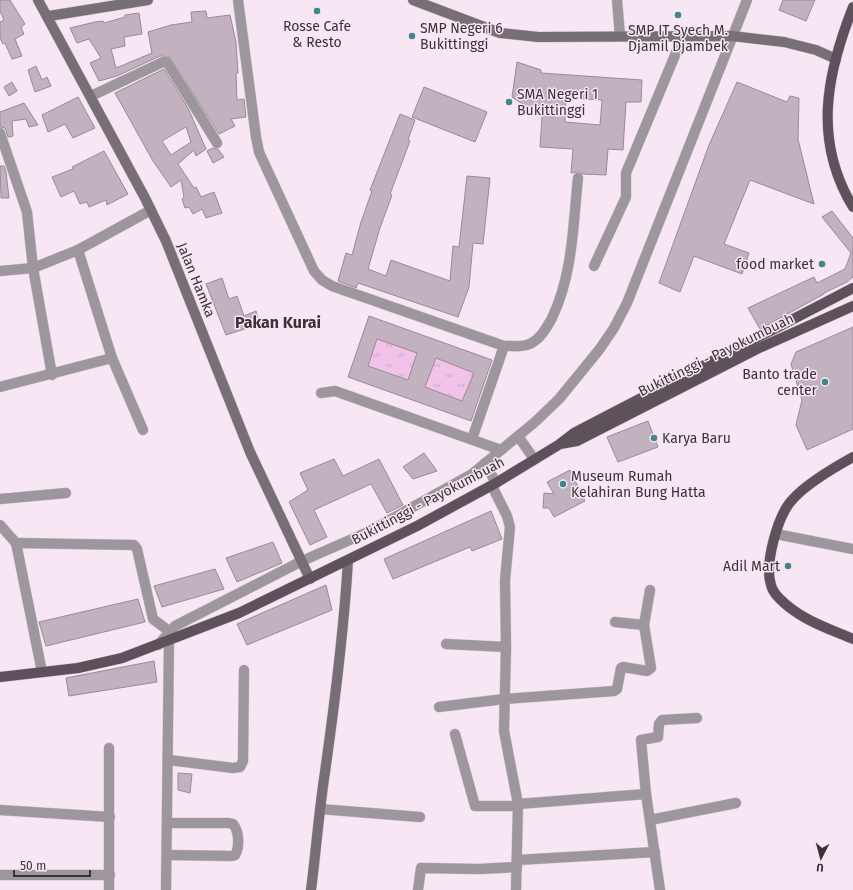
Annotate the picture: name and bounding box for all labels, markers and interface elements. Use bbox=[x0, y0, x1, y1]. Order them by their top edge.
marker: Rosse Cafe & Resto bbox=[312, 6, 322, 16]
marker: SMP IT Syech M. Djamil Djambek bbox=[673, 10, 683, 20]
place label: Rosse Cafe & Resto bbox=[283, 18, 351, 51]
place label: SMP Negeri 6 Bukittinggi bbox=[420, 20, 503, 53]
place label: SMP IT Syech M. Djamil Djambek bbox=[628, 22, 729, 55]
marker: SMP Negeri 6 Bukittinggi bbox=[407, 31, 417, 41]
place label: SMA Negeri 1 Bukittinggi bbox=[517, 86, 598, 119]
marker: SMA Negeri 1 Bukittinggi bbox=[504, 97, 514, 107]
street label: Jalan Hamka bbox=[173, 240, 219, 320]
place label: food market bbox=[736, 256, 815, 273]
marker: food market bbox=[817, 259, 827, 269]
street label: Bukittinggi - Payokumbuah bbox=[635, 310, 797, 400]
district label: Pakan Kurai bbox=[235, 313, 321, 332]
place label: Banto trade center bbox=[742, 366, 818, 399]
marker: Banto trade center bbox=[820, 377, 830, 387]
place label: Karya Baru bbox=[662, 430, 731, 447]
marker: Karya Baru bbox=[649, 433, 659, 443]
street label: Bukittinggi - Payokumbuah bbox=[349, 453, 507, 549]
place label: Museum Rumah Kelahiran Bung Hatta bbox=[571, 468, 706, 501]
marker: Museum Rumah Kelahiran Bung Hatta bbox=[558, 479, 568, 489]
place label: Adil Mart bbox=[723, 558, 781, 575]
marker: Adil Mart bbox=[783, 561, 793, 571]
north arrow bbox=[801, 838, 841, 878]
scale bar bbox=[14, 852, 90, 878]
text: 50 m bbox=[20, 859, 46, 873]
text: U bbox=[816, 861, 824, 874]

